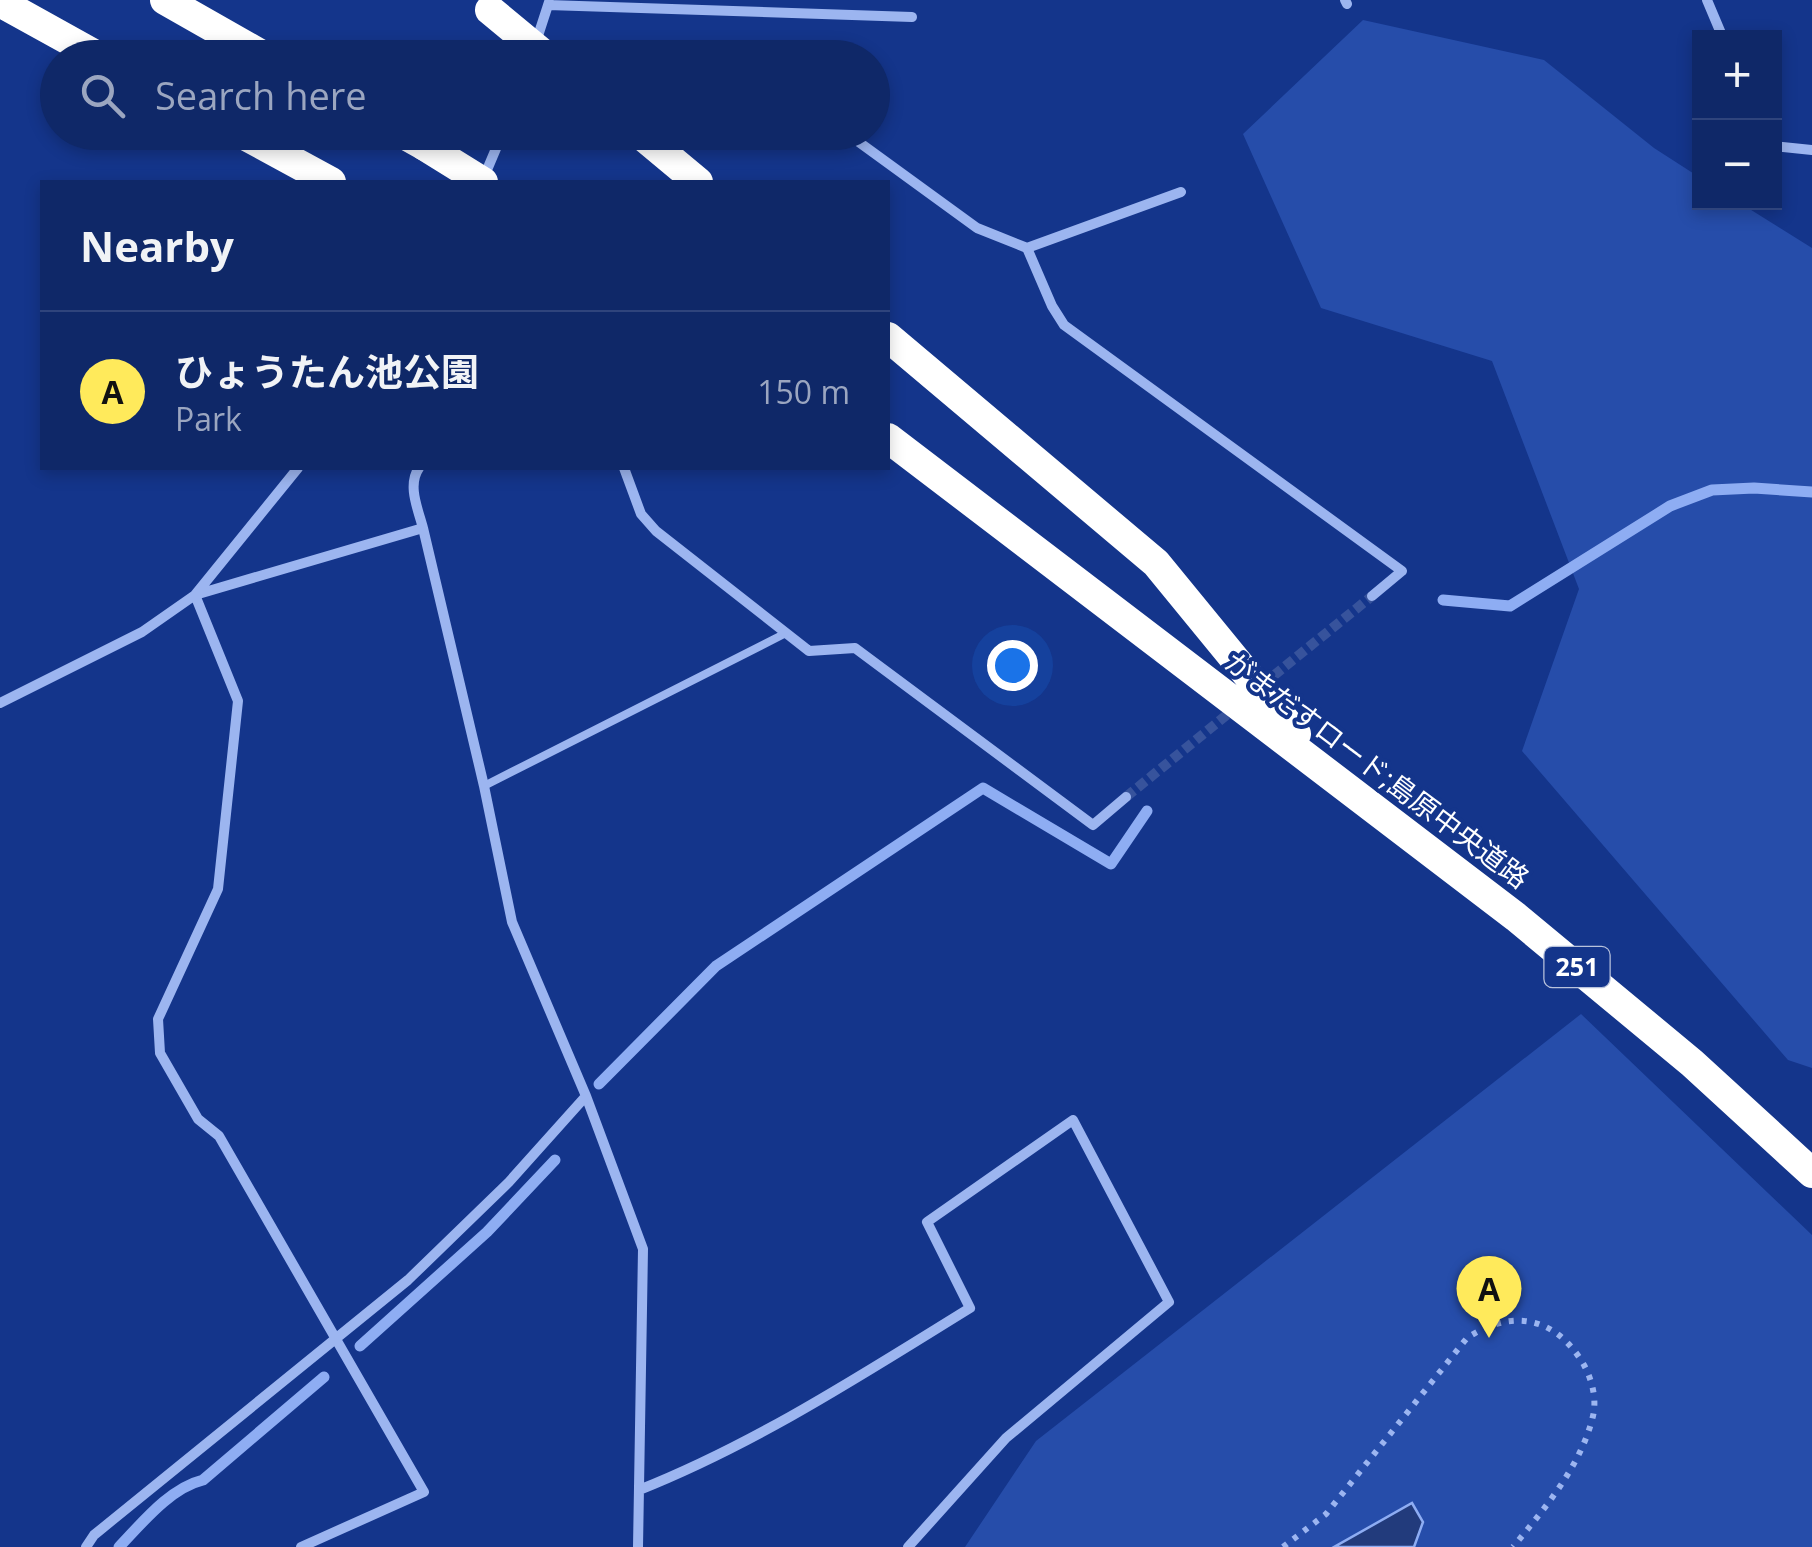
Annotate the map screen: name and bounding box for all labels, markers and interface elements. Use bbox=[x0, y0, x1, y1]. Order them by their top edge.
map controls bbox=[1692, 30, 1782, 210]
button: + bbox=[1692, 30, 1782, 120]
search box bbox=[40, 40, 890, 150]
icon: search bbox=[75, 68, 130, 123]
text: Search here bbox=[155, 69, 367, 121]
button: − bbox=[1692, 120, 1782, 210]
text: Nearby bbox=[80, 217, 234, 274]
text: ひょうたん池公園 bbox=[175, 345, 479, 397]
text: A bbox=[101, 370, 124, 413]
text: 150 m bbox=[757, 370, 850, 413]
text: Park bbox=[175, 397, 242, 440]
your location bbox=[987, 640, 1038, 691]
street label: がまだすロード;島原中央道路 bbox=[1218, 642, 1537, 896]
road number: 251 bbox=[1544, 947, 1610, 987]
pin: A bbox=[1456, 1256, 1522, 1338]

